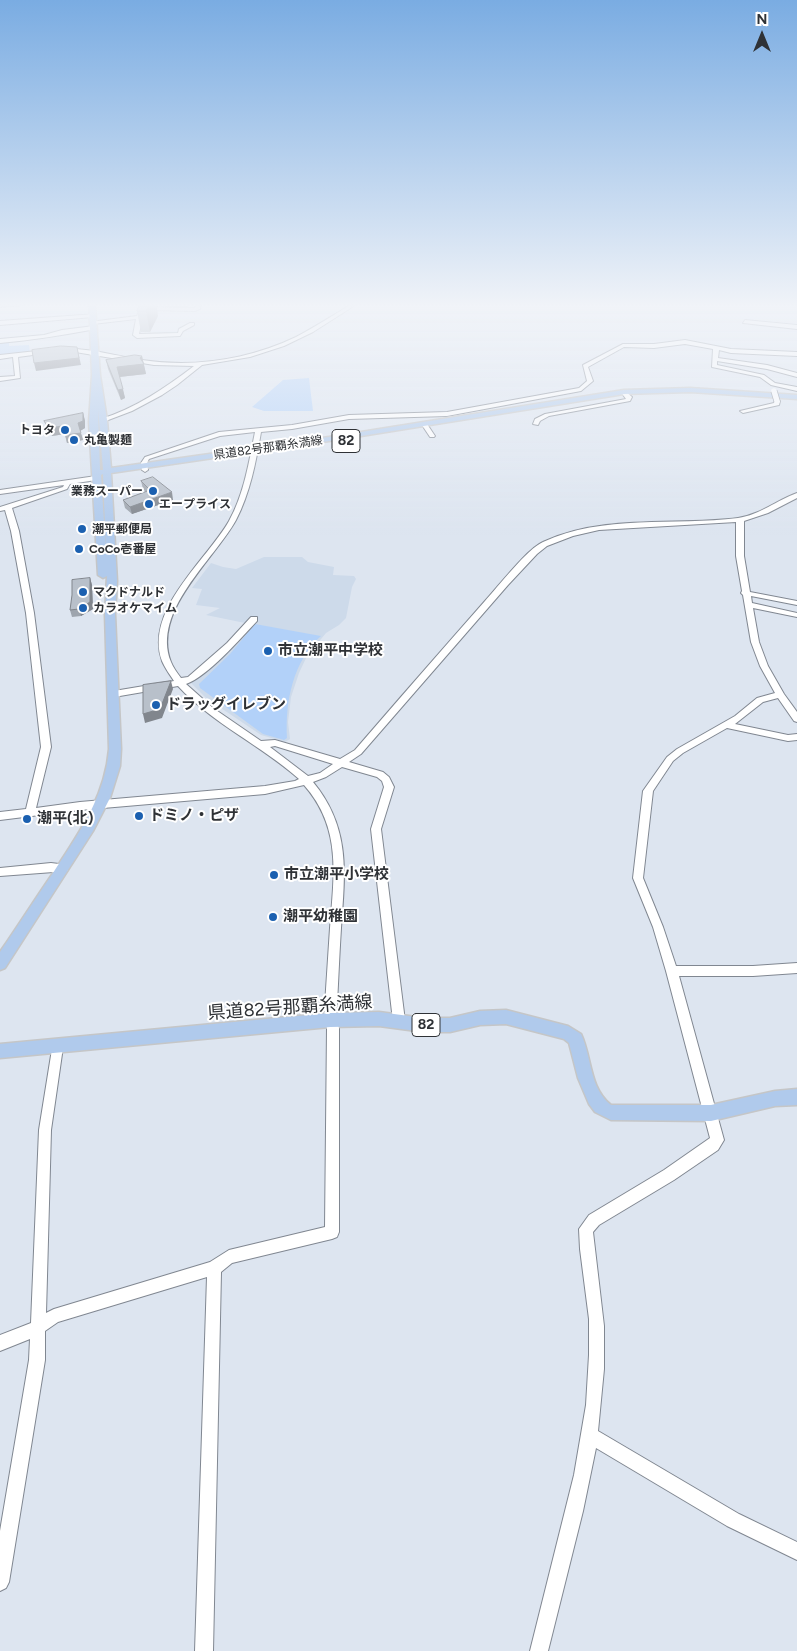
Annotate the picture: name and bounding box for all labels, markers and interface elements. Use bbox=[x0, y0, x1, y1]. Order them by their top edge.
north arrow bbox=[737, 10, 787, 60]
text: N bbox=[757, 11, 767, 28]
place label: トヨタ bbox=[19, 423, 55, 437]
marker: トヨタ bbox=[59, 424, 71, 436]
road number: 82 bbox=[332, 430, 360, 452]
place label: 丸亀製麺 bbox=[84, 433, 132, 447]
street label: 県道82号那覇糸満線 bbox=[212, 433, 324, 463]
marker: 丸亀製麺 bbox=[68, 434, 80, 446]
place label: 業務スーパー bbox=[71, 484, 143, 498]
marker: 業務スーパー bbox=[147, 485, 159, 497]
place label: エープライス bbox=[159, 497, 231, 511]
marker: エープライス bbox=[143, 498, 155, 510]
place label: 潮平郵便局 bbox=[92, 522, 152, 536]
marker: 潮平郵便局 bbox=[76, 523, 88, 535]
place label: CoCo壱番屋 bbox=[89, 542, 156, 556]
marker: CoCo壱番屋 bbox=[73, 543, 85, 555]
place label: マクドナルド bbox=[93, 585, 165, 599]
marker: マクドナルド bbox=[77, 586, 89, 598]
place label: カラオケマイム bbox=[93, 601, 177, 615]
marker: カラオケマイム bbox=[77, 602, 89, 614]
place label: 市立潮平中学校 bbox=[278, 642, 383, 660]
marker: 市立潮平中学校 bbox=[262, 645, 274, 657]
place label: ドラッグイレブン bbox=[166, 696, 286, 714]
marker: ドラッグイレブン bbox=[150, 699, 162, 711]
place label: ドミノ・ピザ bbox=[149, 807, 239, 825]
place label: 潮平(北) bbox=[37, 810, 93, 828]
marker: ドミノ・ピザ bbox=[133, 810, 145, 822]
marker: 潮平(北) bbox=[21, 813, 33, 825]
place label: 市立潮平小学校 bbox=[284, 866, 389, 884]
marker: 市立潮平小学校 bbox=[268, 869, 280, 881]
place label: 潮平幼稚園 bbox=[283, 908, 358, 926]
marker: 潮平幼稚園 bbox=[267, 911, 279, 923]
street label: 県道82号那覇糸満線 bbox=[207, 991, 373, 1025]
road number: 82 bbox=[412, 1014, 440, 1036]

